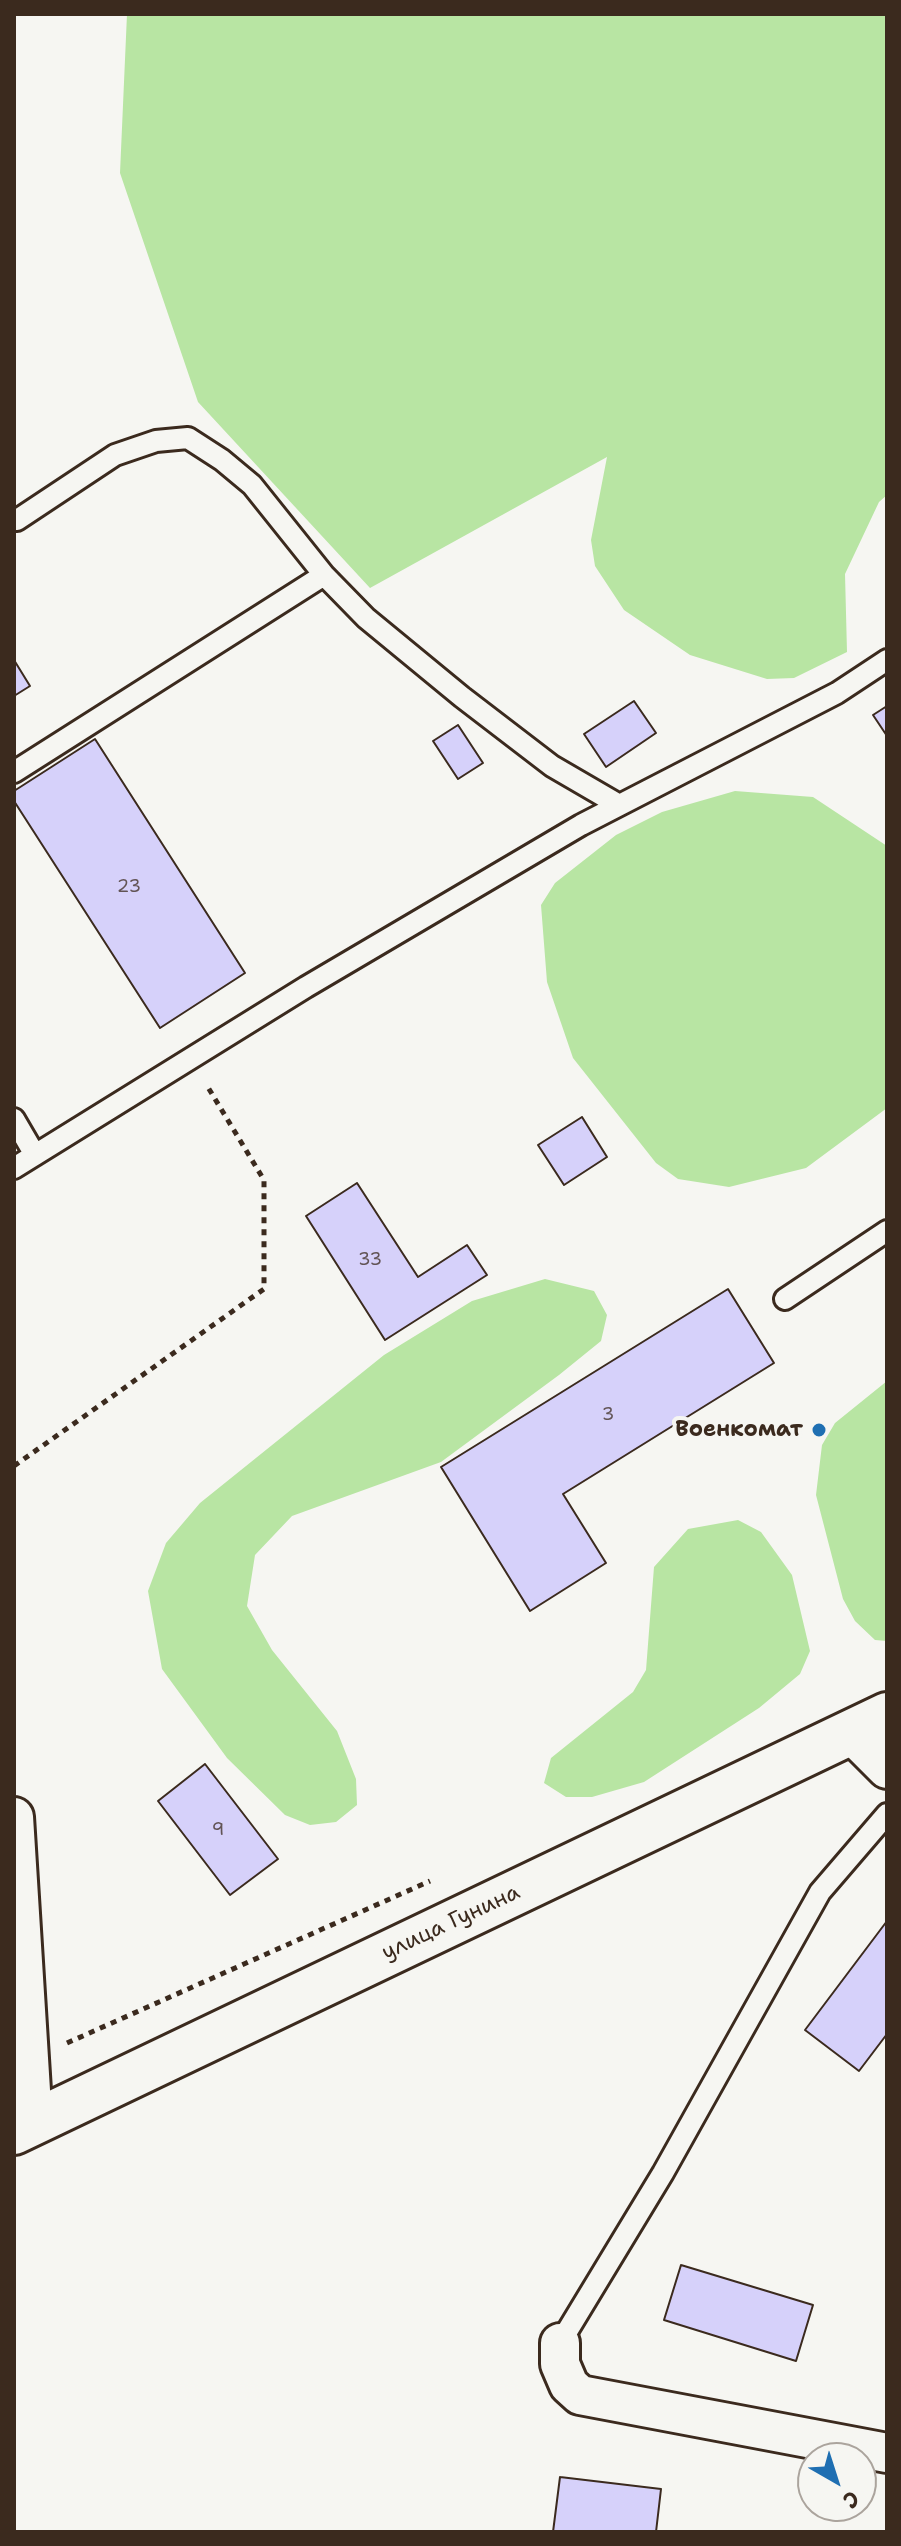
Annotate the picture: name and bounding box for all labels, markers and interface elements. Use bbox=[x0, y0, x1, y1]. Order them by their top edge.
house number: 23 bbox=[117, 876, 141, 898]
house number: 33 bbox=[358, 1249, 382, 1271]
house number: 3 bbox=[602, 1404, 614, 1426]
place label: Военкомат bbox=[675, 1417, 803, 1443]
marker: Военкомат bbox=[810, 1421, 828, 1439]
house number: 9 bbox=[212, 1819, 224, 1841]
street label: улица Гунина bbox=[378, 1879, 524, 1967]
north arrow bbox=[797, 2442, 877, 2522]
text: С bbox=[837, 2484, 866, 2515]

